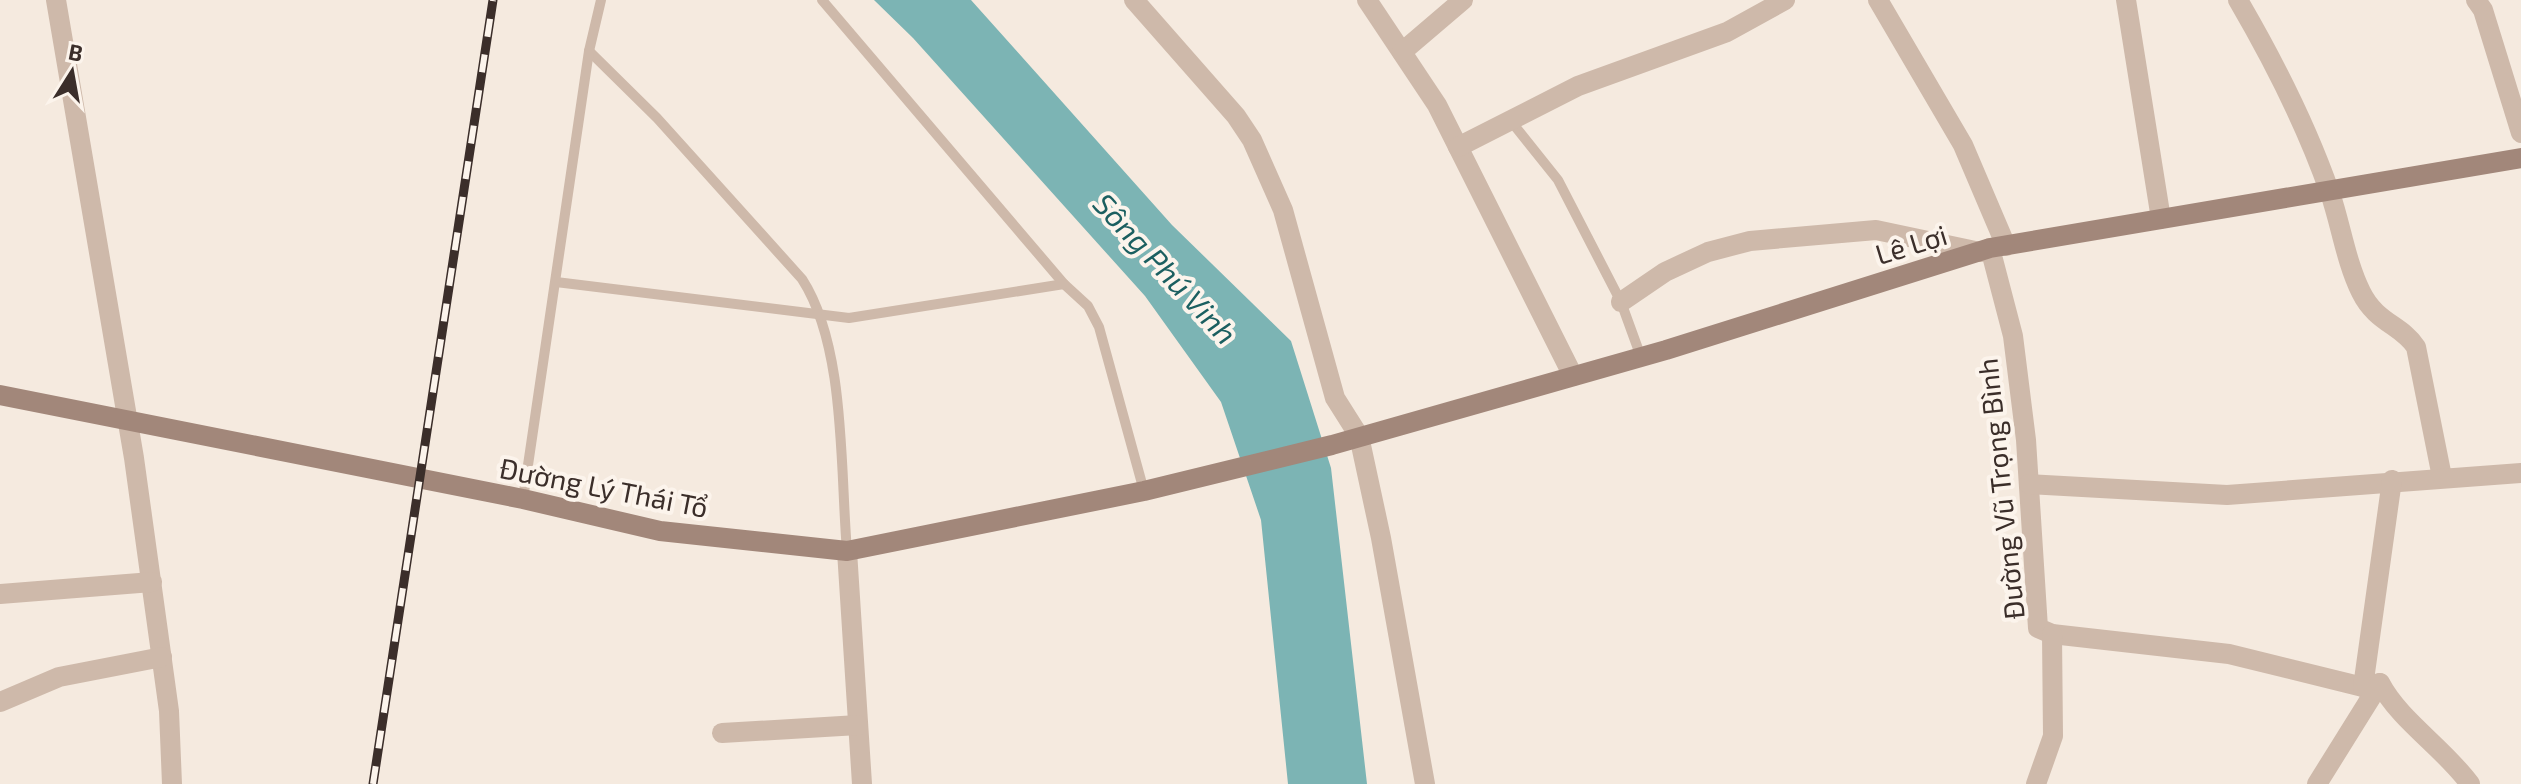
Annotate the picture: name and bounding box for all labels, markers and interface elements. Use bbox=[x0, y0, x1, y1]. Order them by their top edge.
north arrow bbox=[32, 32, 112, 112]
text: B bbox=[67, 37, 85, 65]
water label: Sông Phú Vinh bbox=[1087, 185, 1245, 351]
street label: Lê Lợi bbox=[1871, 217, 1951, 271]
street label: Đường Vũ Trọng Bình bbox=[1969, 357, 2031, 621]
street label: Đường Lý Thái Tổ bbox=[497, 450, 711, 524]

